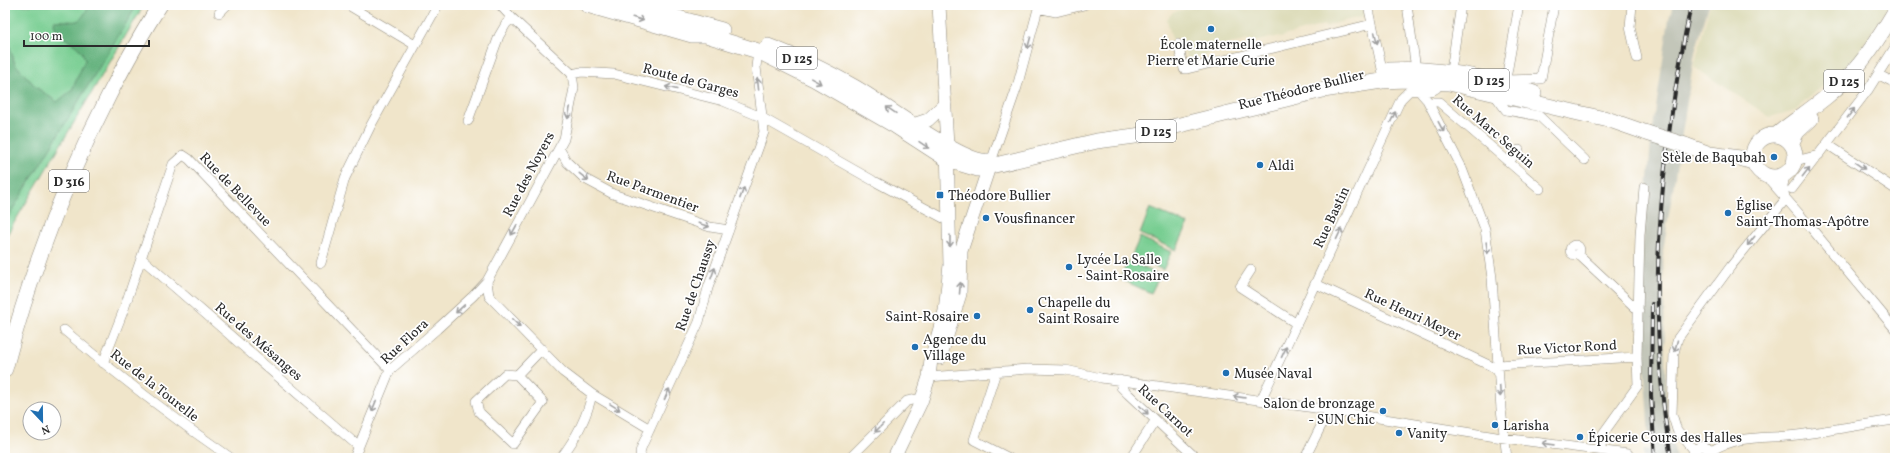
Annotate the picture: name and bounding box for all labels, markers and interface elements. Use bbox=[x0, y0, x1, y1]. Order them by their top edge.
one-way arrow bbox=[631, 16, 644, 23]
scale bar bbox=[24, 22, 149, 48]
marker: École maternelle Pierre et Marie Curie bbox=[1206, 24, 1216, 34]
text: 100 m bbox=[30, 29, 63, 45]
one-way arrow bbox=[1372, 31, 1380, 44]
one-way arrow bbox=[1025, 36, 1032, 49]
place label: École maternelle Pierre et Marie Curie bbox=[1147, 36, 1275, 71]
road number: D 125 bbox=[777, 47, 817, 69]
street label: Route de Garges bbox=[640, 59, 741, 103]
street label: Rue Théodore Bullier bbox=[1236, 66, 1366, 115]
road number: D 125 bbox=[1469, 69, 1509, 91]
road number: D 125 bbox=[1824, 70, 1864, 92]
one-way arrow bbox=[810, 77, 822, 85]
one-way arrow bbox=[754, 78, 762, 91]
one-way arrow bbox=[665, 84, 678, 92]
street label: Rue Marc Seguin bbox=[1448, 91, 1538, 173]
one-way arrow bbox=[885, 105, 896, 114]
one-way arrow bbox=[565, 106, 573, 119]
one-way arrow bbox=[1847, 107, 1855, 118]
one-way arrow bbox=[1390, 111, 1397, 123]
road number: D 125 bbox=[1136, 120, 1176, 142]
one-way arrow bbox=[1437, 121, 1445, 133]
street label: Rue des Noyers bbox=[499, 129, 560, 221]
one-way arrow bbox=[918, 141, 929, 149]
street label: Rue de Bellevue bbox=[195, 149, 275, 232]
place label: Stèle de Baqubah bbox=[1662, 149, 1766, 168]
marker: Stèle de Baqubah bbox=[1769, 152, 1779, 162]
place label: Aldi bbox=[1268, 157, 1294, 176]
marker: Aldi bbox=[1255, 160, 1265, 170]
one-way arrow bbox=[1854, 162, 1866, 170]
street label: Rue Parmentier bbox=[604, 167, 701, 218]
one-way arrow bbox=[1801, 167, 1810, 178]
road number: D 316 bbox=[49, 170, 89, 192]
one-way arrow bbox=[578, 173, 589, 181]
street label: Rue Bastin bbox=[1310, 184, 1355, 252]
place label: Théodore Bullier bbox=[948, 187, 1051, 206]
one-way arrow bbox=[739, 188, 747, 200]
marker: Théodore Bullier bbox=[935, 190, 945, 200]
place label: Église Saint-Thomas-Apôtre bbox=[1736, 197, 1869, 232]
marker: Église Saint-Thomas-Apôtre bbox=[1723, 208, 1733, 218]
place label: Vousfinancer bbox=[994, 210, 1075, 229]
marker: Vousfinancer bbox=[981, 213, 991, 223]
one-way arrow bbox=[697, 222, 710, 229]
one-way arrow bbox=[510, 224, 518, 236]
one-way arrow bbox=[1336, 229, 1343, 241]
one-way arrow bbox=[946, 234, 954, 247]
one-way arrow bbox=[1747, 235, 1756, 246]
street label: Rue de Chaussy bbox=[672, 237, 721, 334]
one-way arrow bbox=[1483, 241, 1491, 254]
place label: Lycée La Salle - Saint-Rosaire bbox=[1077, 251, 1170, 286]
marker: Lycée La Salle - Saint-Rosaire bbox=[1064, 262, 1074, 272]
one-way arrow bbox=[710, 267, 718, 279]
one-way arrow bbox=[957, 282, 964, 295]
street label: Rue Henri Meyer bbox=[1361, 285, 1464, 346]
place label: Chapelle du Saint Rosaire bbox=[1038, 294, 1120, 329]
street label: Rue des Mésanges bbox=[210, 299, 306, 386]
one-way arrow bbox=[454, 304, 465, 313]
marker: Chapelle du Saint Rosaire bbox=[1025, 305, 1035, 315]
place label: Saint-Rosaire bbox=[885, 308, 969, 327]
marker: Saint-Rosaire bbox=[972, 311, 982, 321]
street label: Rue Flora bbox=[377, 315, 433, 369]
one-way arrow bbox=[511, 318, 521, 328]
place label: Agence du Village bbox=[923, 331, 987, 366]
street label: Rue Victor Rond bbox=[1517, 336, 1617, 361]
one-way arrow bbox=[1672, 339, 1679, 352]
marker: Agence du Village bbox=[910, 342, 920, 352]
street label: Rue de la Tourelle bbox=[106, 345, 203, 427]
one-way arrow bbox=[1281, 347, 1288, 359]
place label: Musée Naval bbox=[1234, 365, 1312, 384]
marker: Musée Naval bbox=[1221, 368, 1231, 378]
street label: Rue Carnot bbox=[1133, 380, 1197, 442]
one-way arrow bbox=[1496, 384, 1503, 397]
one-way arrow bbox=[664, 388, 671, 400]
one-way arrow bbox=[1233, 393, 1246, 401]
place label: Salon de bronzage - SUN Chic bbox=[1263, 395, 1375, 430]
one-way arrow bbox=[370, 399, 378, 411]
north arrow bbox=[22, 401, 62, 441]
one-way arrow bbox=[609, 403, 620, 412]
one-way arrow bbox=[1139, 405, 1149, 415]
marker: Salon de bronzage - SUN Chic bbox=[1378, 406, 1388, 416]
place label: Larisha bbox=[1503, 417, 1549, 436]
text: N bbox=[39, 420, 52, 437]
marker: Larisha bbox=[1490, 420, 1500, 430]
one-way arrow bbox=[874, 423, 884, 433]
place label: Vanity bbox=[1407, 425, 1448, 444]
marker: Vanity bbox=[1394, 428, 1404, 438]
place label: Épicerie Cours des Halles bbox=[1588, 429, 1742, 448]
marker: Épicerie Cours des Halles bbox=[1575, 432, 1585, 442]
one-way arrow bbox=[1542, 440, 1555, 448]

